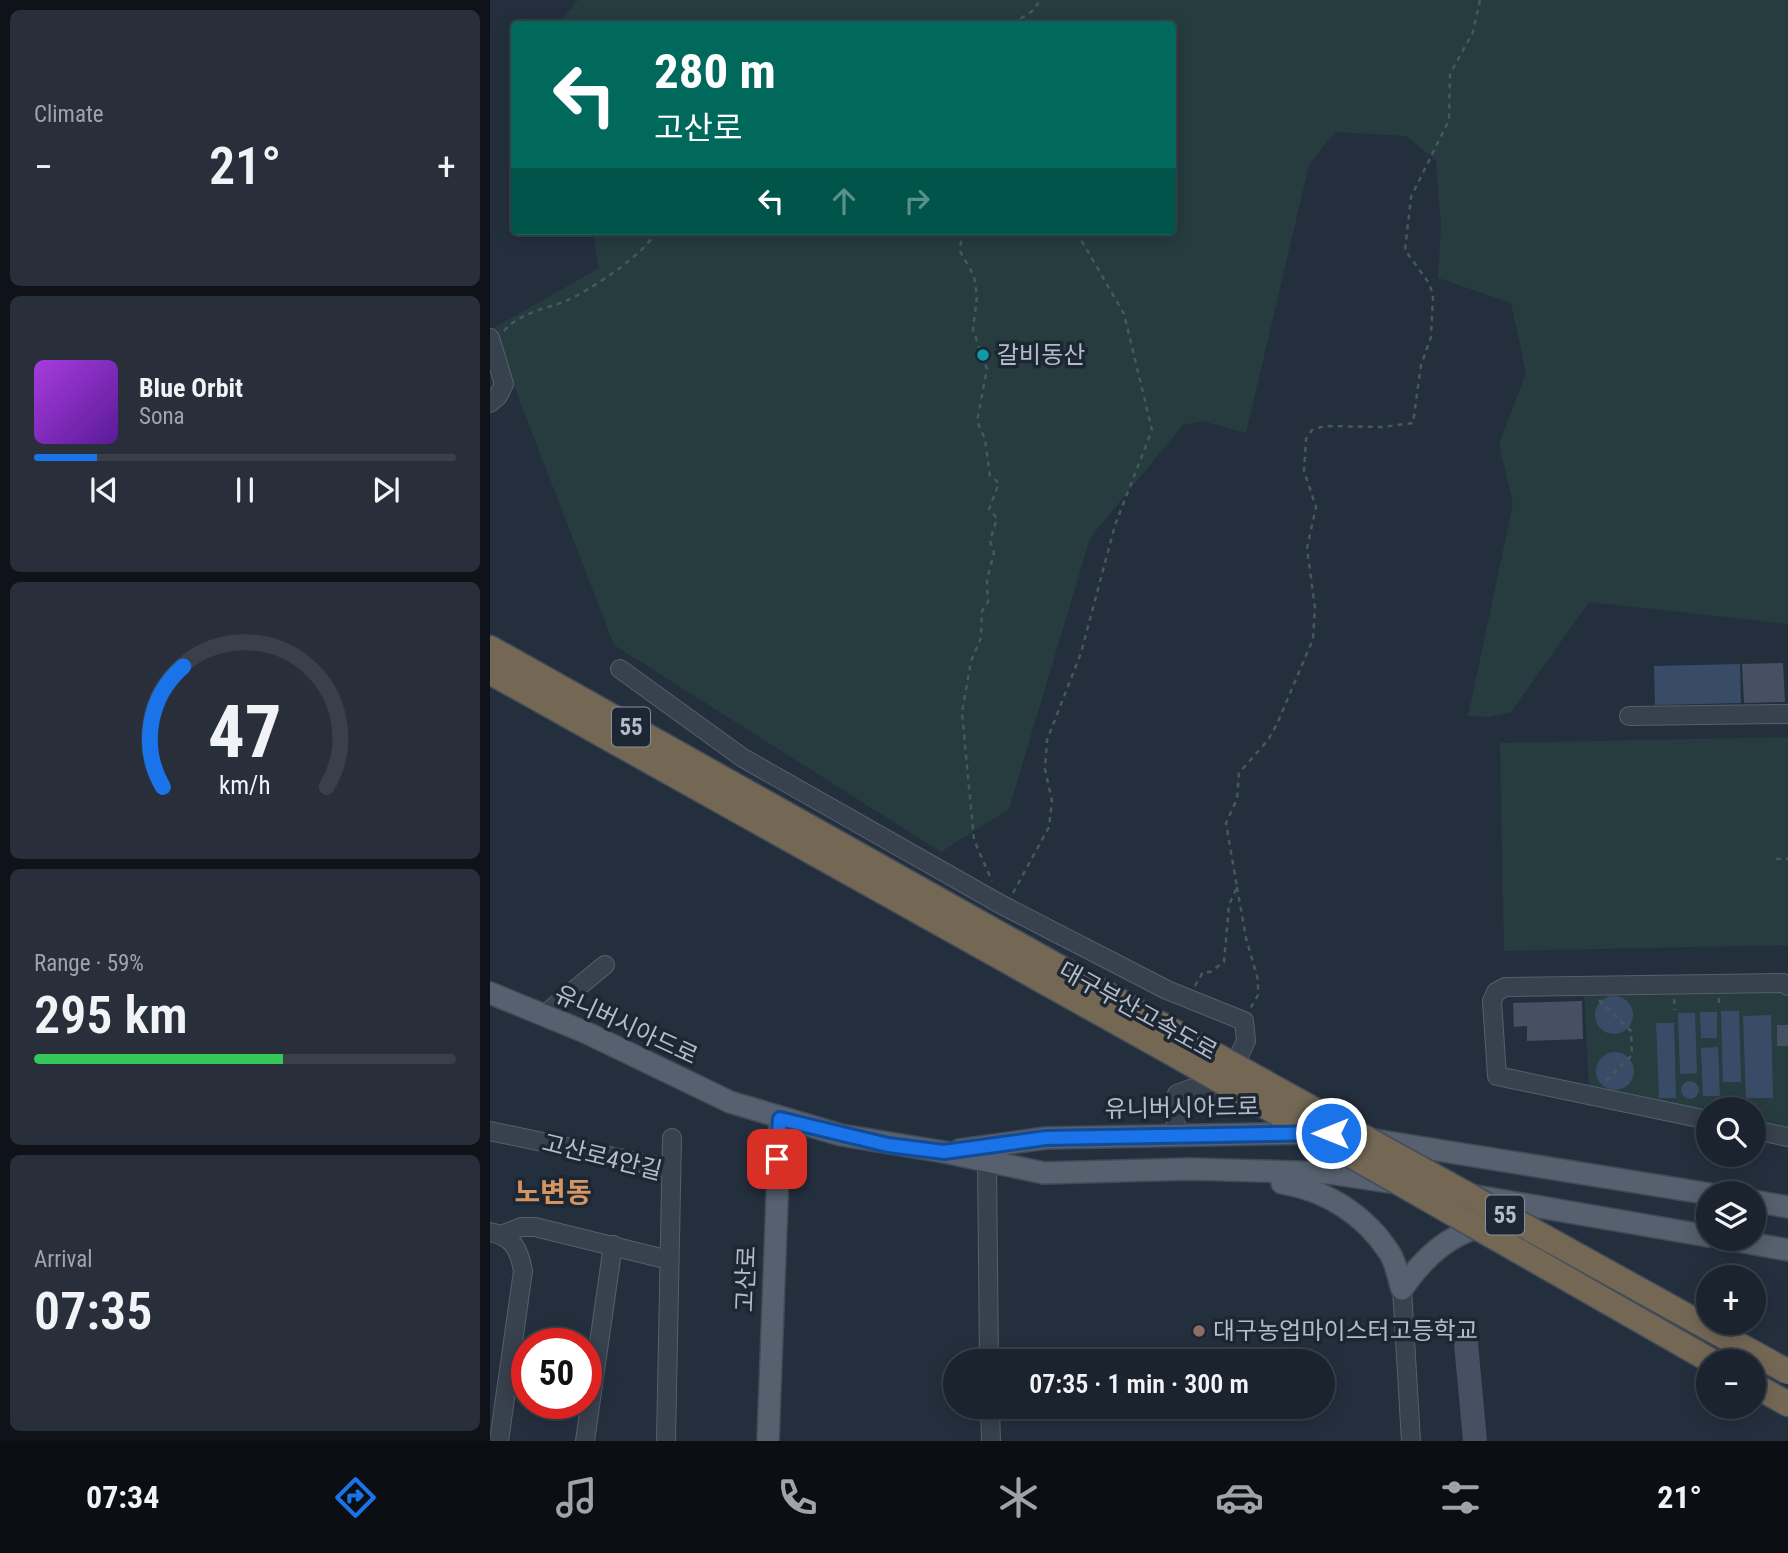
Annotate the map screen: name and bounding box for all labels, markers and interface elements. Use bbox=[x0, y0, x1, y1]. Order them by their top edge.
text: 280 m bbox=[654, 43, 776, 100]
icon: left bbox=[539, 49, 630, 140]
text: Climate bbox=[34, 101, 104, 128]
text: 고산로 bbox=[654, 109, 742, 147]
text: 21° bbox=[209, 136, 281, 197]
text: − bbox=[34, 145, 53, 189]
text: + bbox=[437, 145, 456, 189]
icon: left bbox=[752, 182, 790, 220]
icon: ahead bbox=[825, 182, 863, 220]
icon: right bbox=[898, 182, 936, 220]
place label: 갈비동산 bbox=[997, 341, 1085, 369]
marker: 갈비동산 bbox=[975, 347, 991, 363]
text: Blue Orbit bbox=[139, 373, 243, 403]
text: Sona bbox=[139, 403, 185, 430]
icon: previous bbox=[85, 471, 123, 509]
icon: pause bbox=[226, 471, 264, 509]
icon: next bbox=[367, 471, 405, 509]
text: 47 bbox=[208, 689, 282, 775]
road number: 55 bbox=[612, 708, 650, 747]
text: km/h bbox=[219, 770, 271, 799]
text: Range · 59% bbox=[34, 950, 144, 977]
street label: 대구부산고속도로 bbox=[1054, 956, 1222, 1066]
street label: 유니버시아드로 bbox=[550, 980, 702, 1070]
text: 295 km bbox=[34, 985, 188, 1046]
street label: 유니버시아드로 bbox=[1104, 1093, 1260, 1123]
position arrow bbox=[1294, 1096, 1368, 1170]
map controls bbox=[1696, 1097, 1766, 1419]
button: search bbox=[1696, 1097, 1766, 1167]
street label: 고산로4안길 bbox=[539, 1129, 665, 1185]
pin bbox=[747, 1129, 807, 1189]
icon: arrive bbox=[758, 1140, 796, 1178]
district label: 노변동 bbox=[514, 1176, 592, 1209]
button: layers bbox=[1696, 1181, 1766, 1251]
road number: 55 bbox=[1486, 1196, 1524, 1234]
street label: 고산로 bbox=[731, 1245, 761, 1313]
text: Arrival bbox=[34, 1246, 93, 1273]
button: + bbox=[1696, 1265, 1766, 1335]
text: 07:35 bbox=[34, 1281, 152, 1342]
place label: 대구농업마이스터고등학교 bbox=[1213, 1317, 1478, 1345]
marker: 대구농업마이스터고등학교 bbox=[1191, 1323, 1207, 1339]
speed limit sign: 50 bbox=[511, 1328, 602, 1419]
button: − bbox=[1696, 1349, 1766, 1419]
text: 07:35 · 1 min · 300 m bbox=[1029, 1369, 1249, 1399]
icon: directions bbox=[331, 1473, 380, 1522]
icon: music bbox=[552, 1473, 601, 1522]
icon: phone bbox=[773, 1473, 822, 1522]
icon: climate bbox=[994, 1473, 1043, 1522]
icon: car bbox=[1215, 1473, 1264, 1522]
icon: filters bbox=[1436, 1473, 1485, 1522]
text: 07:34 bbox=[86, 1478, 159, 1516]
text: 21° bbox=[1657, 1478, 1702, 1516]

